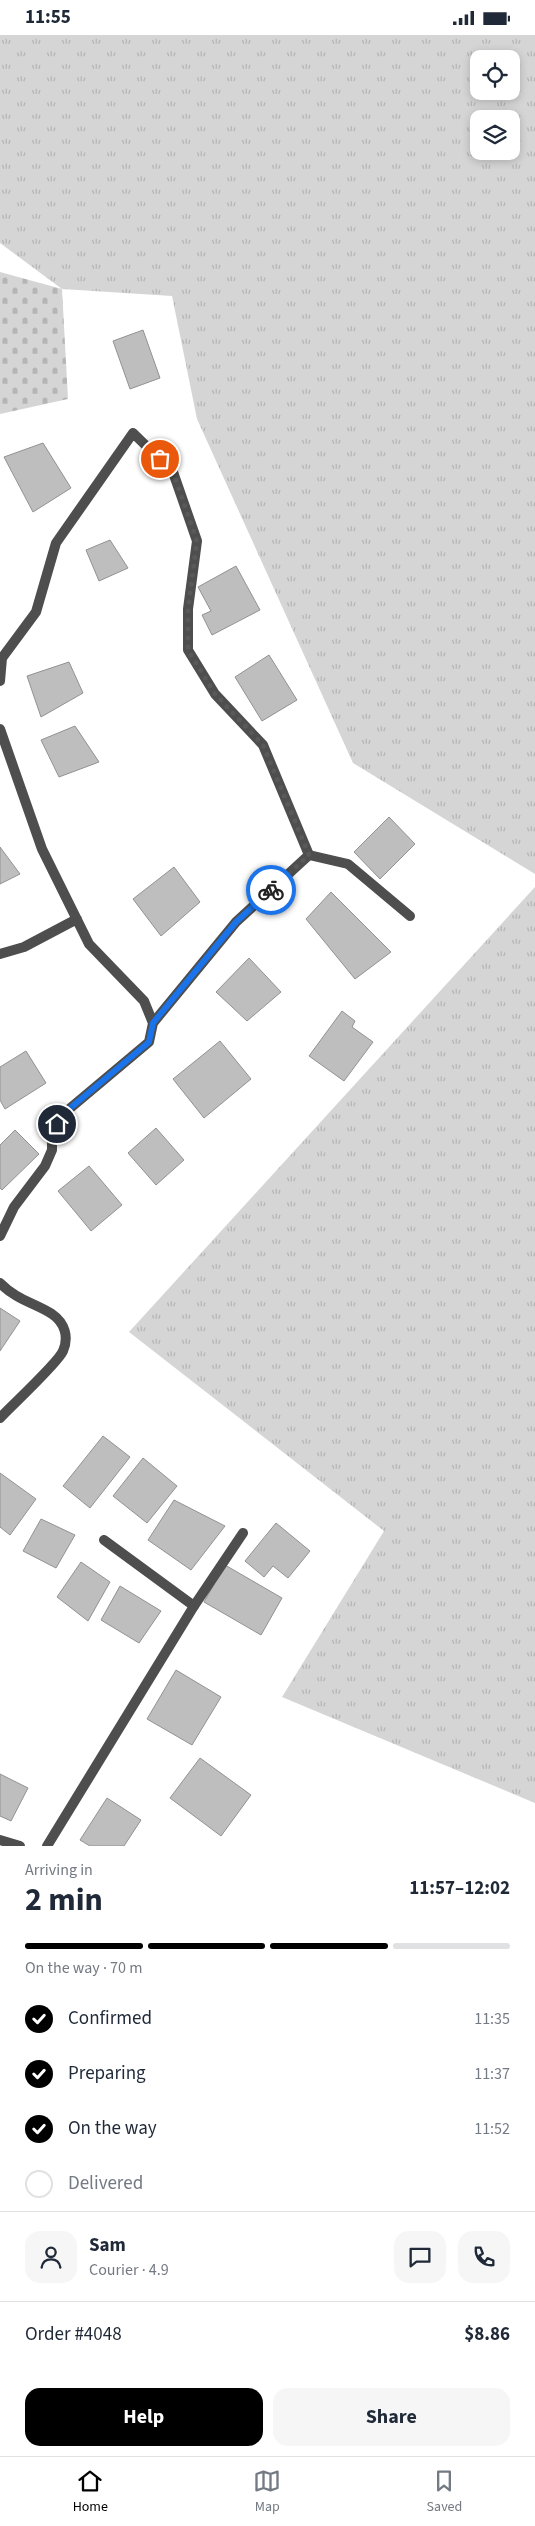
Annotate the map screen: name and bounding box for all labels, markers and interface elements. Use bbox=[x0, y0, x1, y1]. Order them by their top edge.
text: 11:55 bbox=[25, 4, 71, 31]
map controls bbox=[470, 50, 520, 160]
button: locate bbox=[470, 50, 520, 100]
button: layers bbox=[470, 110, 520, 160]
pin bbox=[139, 438, 181, 480]
icon: bag bbox=[146, 445, 174, 473]
courier bbox=[246, 865, 296, 915]
icon: bike bbox=[257, 876, 285, 904]
pin bbox=[36, 1103, 78, 1145]
icon: home bbox=[43, 1110, 71, 1138]
text: Arriving in bbox=[25, 1859, 93, 1881]
text: 11:57–12:02 bbox=[409, 1875, 510, 1902]
text: 2 min bbox=[25, 1877, 103, 1923]
text: On the way · 70 m bbox=[25, 1957, 142, 1979]
icon: check bbox=[25, 2005, 53, 2033]
text: Confirmed bbox=[68, 2005, 152, 2032]
text: 11:35 bbox=[474, 2008, 510, 2030]
icon: check bbox=[25, 2060, 53, 2088]
text: Preparing bbox=[68, 2060, 146, 2087]
text: 11:37 bbox=[474, 2063, 510, 2085]
icon: check bbox=[25, 2115, 53, 2143]
text: On the way bbox=[68, 2115, 157, 2142]
text: 11:52 bbox=[474, 2118, 510, 2140]
text: Delivered bbox=[68, 2170, 143, 2197]
button: person bbox=[25, 2231, 77, 2283]
button: chat bbox=[394, 2231, 446, 2283]
button: phone bbox=[458, 2231, 510, 2283]
text: Sam bbox=[89, 2232, 126, 2259]
text: Courier · 4.9 bbox=[89, 2259, 169, 2281]
text: Order #4048 bbox=[25, 2321, 122, 2348]
text: $8.86 bbox=[464, 2321, 510, 2348]
button: Help bbox=[25, 2388, 263, 2446]
button: Share bbox=[273, 2388, 510, 2446]
tab: Home bbox=[73, 2467, 108, 2517]
tab: Map bbox=[253, 2467, 281, 2517]
tab: Saved bbox=[427, 2467, 462, 2517]

